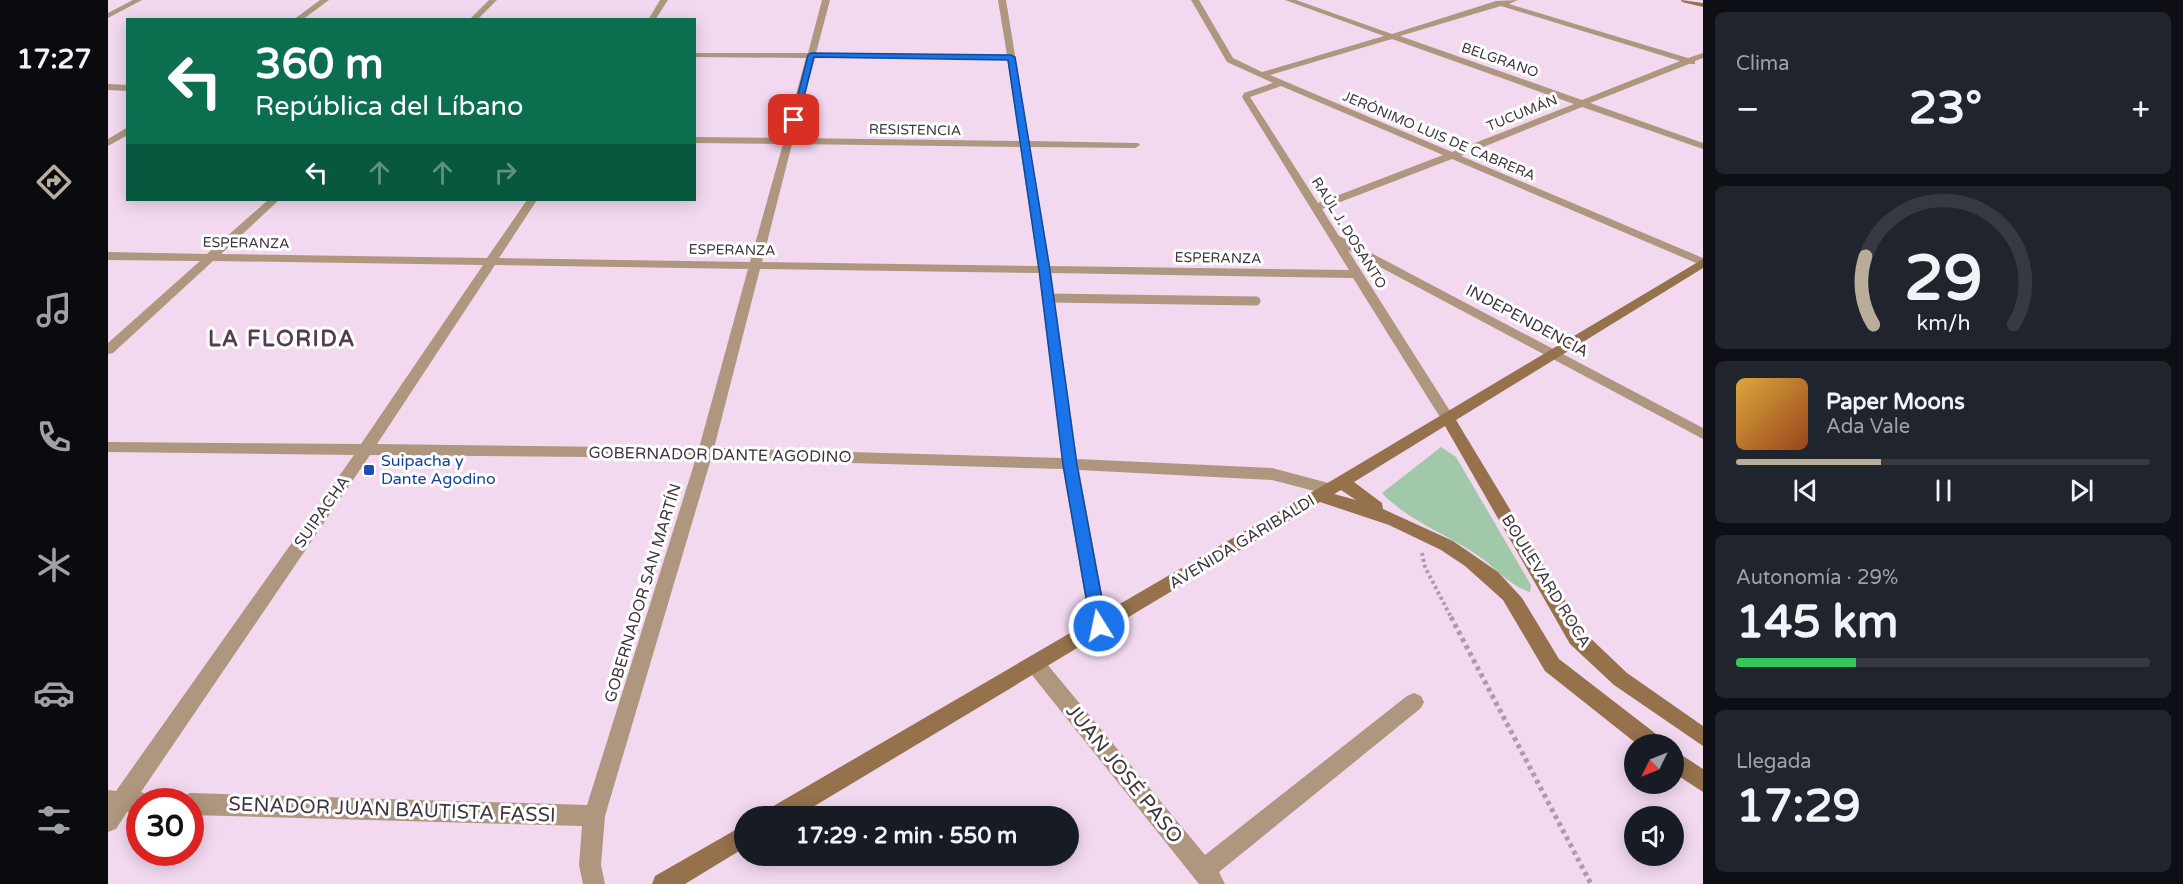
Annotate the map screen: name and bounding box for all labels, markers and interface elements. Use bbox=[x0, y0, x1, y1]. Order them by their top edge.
text: 360 m bbox=[255, 39, 384, 90]
street label: BELGRANO bbox=[1459, 39, 1541, 81]
icon: left bbox=[156, 42, 234, 120]
text: 17:27 bbox=[17, 43, 91, 76]
text: Clima bbox=[1736, 52, 1789, 76]
text: 23° bbox=[1909, 82, 1982, 136]
street label: JERÓNIMO LUIS DE CABRERA bbox=[1340, 88, 1538, 184]
text: República del Líbano bbox=[255, 90, 523, 123]
text: − bbox=[1736, 90, 1760, 129]
text: + bbox=[2131, 90, 2150, 129]
street label: TUCUMÁN bbox=[1484, 91, 1560, 135]
pin bbox=[768, 94, 819, 145]
icon: arrive bbox=[777, 103, 810, 136]
street label: RESISTENCIA bbox=[869, 121, 961, 139]
icon: left bbox=[300, 156, 333, 189]
icon: ahead bbox=[363, 156, 396, 189]
icon: ahead bbox=[426, 156, 459, 189]
icon: right bbox=[489, 156, 522, 189]
icon: directions bbox=[33, 161, 75, 203]
street label: RAÚL J. DOSANTO bbox=[1308, 174, 1390, 292]
street label: ESPERANZA bbox=[202, 234, 290, 252]
street label: ESPERANZA bbox=[688, 241, 776, 259]
text: 29 bbox=[1904, 242, 1982, 317]
street label: ESPERANZA bbox=[1174, 249, 1262, 267]
street label: INDEPENDENCIA bbox=[1462, 280, 1592, 362]
icon: music bbox=[33, 289, 75, 331]
text: km/h bbox=[1916, 310, 1970, 336]
district label: LA FLORIDA bbox=[208, 326, 356, 352]
text: Paper Moons bbox=[1826, 389, 1965, 415]
text: Ada Vale bbox=[1826, 415, 1910, 439]
icon: phone bbox=[33, 416, 75, 458]
street label: GOBERNADOR DANTE AGODINO bbox=[588, 443, 852, 467]
place label: Suipacha y Dante Agodino bbox=[381, 451, 496, 489]
marker: Suipacha y Dante Agodino bbox=[362, 463, 376, 477]
street label: SUIPACHA bbox=[290, 472, 354, 552]
icon: previous bbox=[1789, 474, 1822, 507]
icon: pause bbox=[1927, 474, 1960, 507]
icon: next bbox=[2065, 474, 2098, 507]
street label: GOBERNADOR SAN MARTÍN bbox=[600, 481, 686, 705]
street label: AVENIDA GARIBALDI bbox=[1165, 491, 1319, 593]
street label: BOULEVARD ROCA bbox=[1497, 511, 1595, 651]
icon: climate bbox=[33, 544, 75, 586]
text: Autonomía · 29% bbox=[1736, 566, 1898, 590]
position arrow bbox=[1067, 594, 1131, 658]
text: 145 km bbox=[1736, 596, 1898, 650]
icon: car bbox=[33, 672, 75, 714]
street label: JUAN JOSÉ PASO bbox=[1061, 699, 1188, 848]
north arrow bbox=[1624, 734, 1684, 794]
map controls bbox=[1624, 734, 1684, 866]
text: Llegada bbox=[1736, 750, 1812, 774]
text: 17:29 bbox=[1736, 780, 1861, 834]
speed limit sign: 30 bbox=[126, 788, 204, 866]
street label: SENADOR JUAN BAUTISTA FASSI bbox=[228, 792, 556, 828]
icon: filters bbox=[33, 799, 75, 841]
button: sound bbox=[1624, 806, 1684, 866]
text: 17:29 · 2 min · 550 m bbox=[796, 823, 1017, 849]

